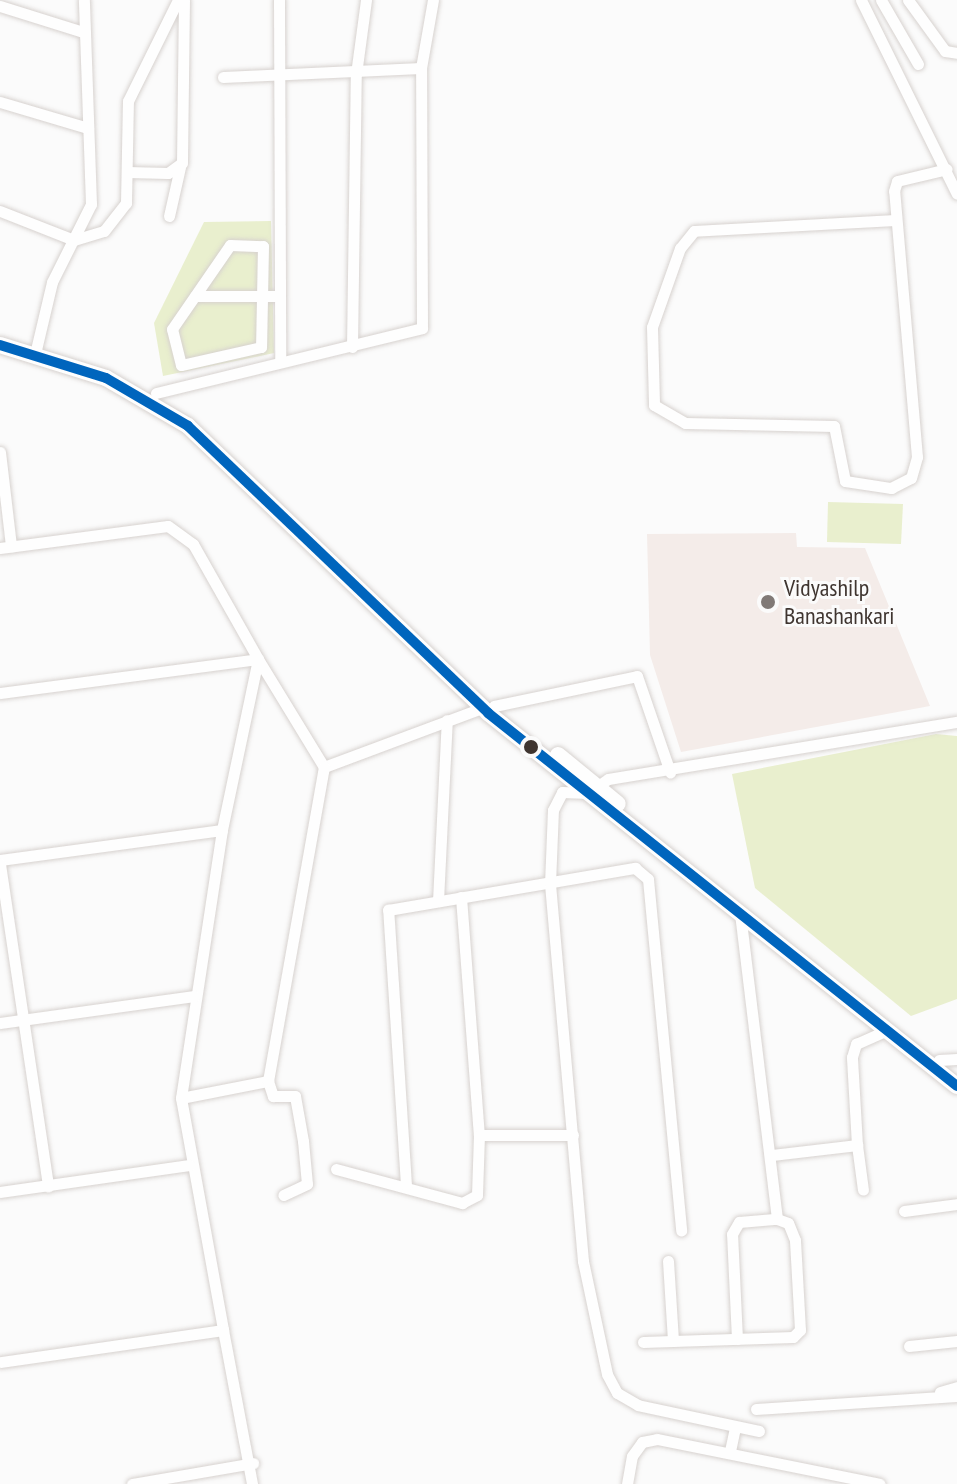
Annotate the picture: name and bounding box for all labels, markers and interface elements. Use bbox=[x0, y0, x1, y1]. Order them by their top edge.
place label: Vidyashilp Banashankari bbox=[784, 574, 895, 630]
marker: Vidyashilp Banashankari bbox=[759, 593, 777, 611]
unlabelled marker bbox=[523, 739, 539, 755]

